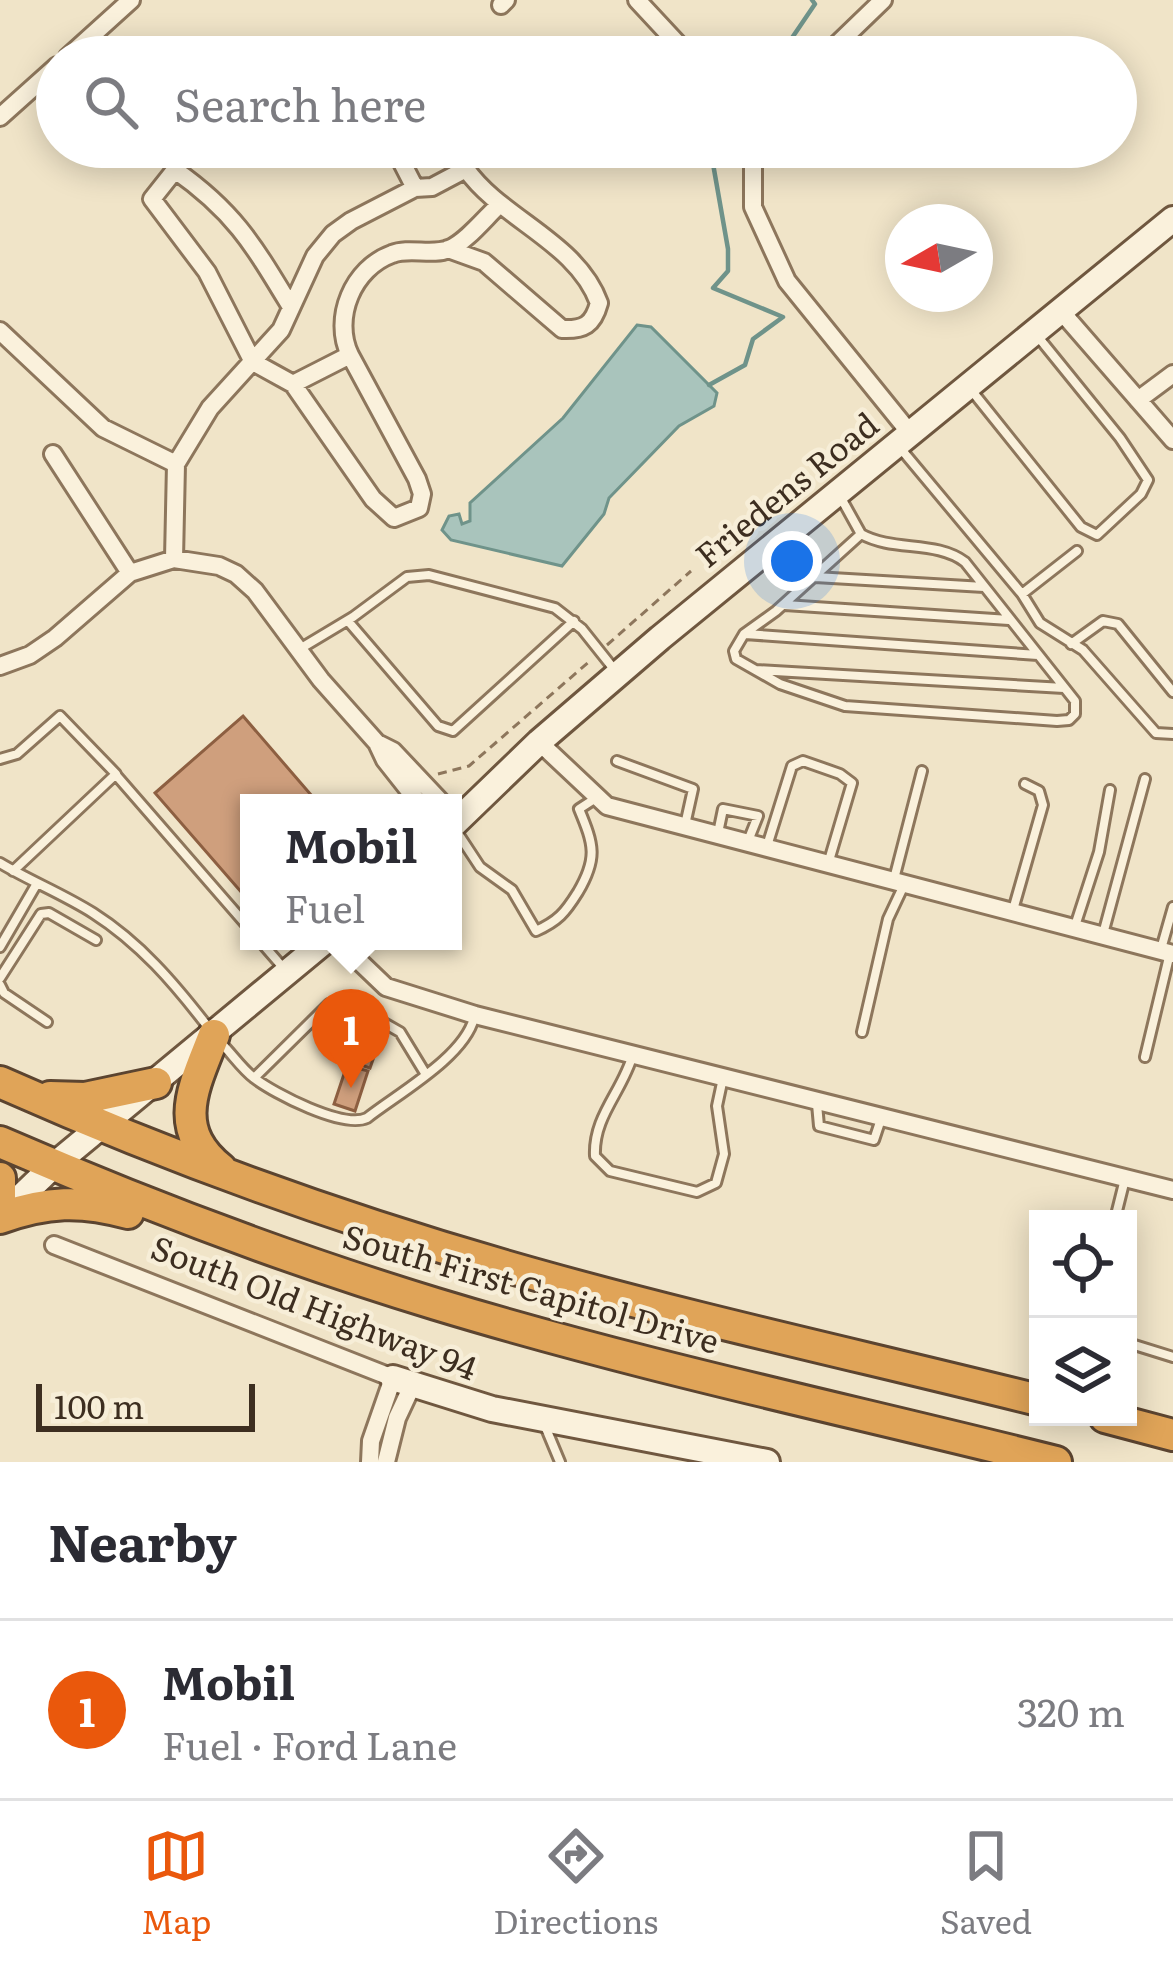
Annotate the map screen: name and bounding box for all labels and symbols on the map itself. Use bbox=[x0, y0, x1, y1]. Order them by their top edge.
north arrow bbox=[885, 204, 993, 312]
street label: Friedens Road bbox=[683, 399, 888, 577]
your location bbox=[762, 531, 822, 591]
pin: 1 bbox=[312, 989, 390, 1088]
street label: South First Capitol Drive bbox=[338, 1209, 725, 1364]
street label: South Old Highway 94 bbox=[145, 1221, 485, 1390]
scale bar bbox=[36, 1378, 255, 1431]

